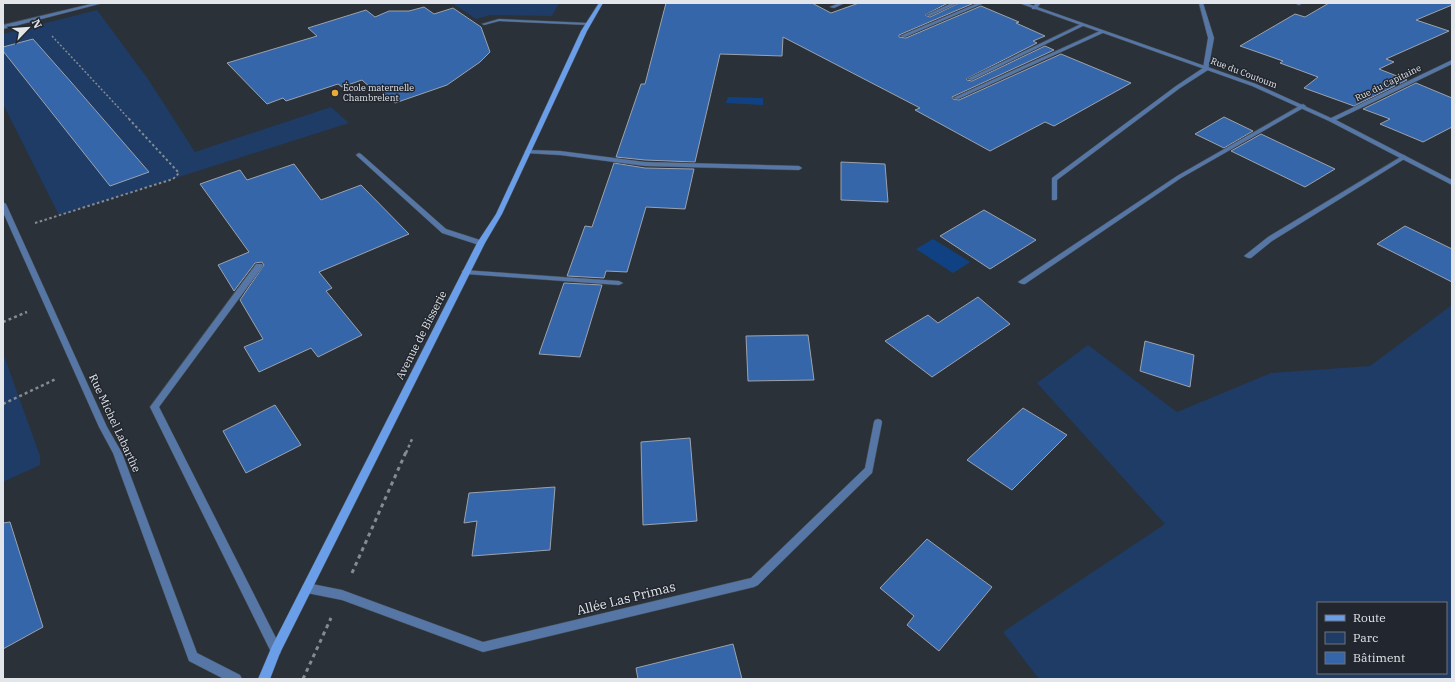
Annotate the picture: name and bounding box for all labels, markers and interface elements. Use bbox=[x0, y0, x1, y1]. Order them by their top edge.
north arrow bbox=[8, 8, 48, 48]
text: N bbox=[29, 17, 45, 31]
street label: Rue du Coutoum bbox=[1209, 55, 1279, 90]
street label: Rue du Capitaine bbox=[1353, 62, 1423, 103]
place label: École maternelle Chambrelent bbox=[343, 81, 414, 103]
marker: École maternelle Chambrelent bbox=[330, 88, 340, 98]
street label: Avenue de Bisserie bbox=[393, 288, 450, 382]
street label: Rue Michel Labarthe bbox=[86, 372, 144, 474]
street label: Allée Las Primas bbox=[575, 578, 677, 619]
legend bbox=[1317, 602, 1447, 674]
text: Route bbox=[1353, 610, 1386, 625]
text: Parc bbox=[1353, 630, 1378, 645]
text: Bâtiment bbox=[1353, 650, 1405, 665]

